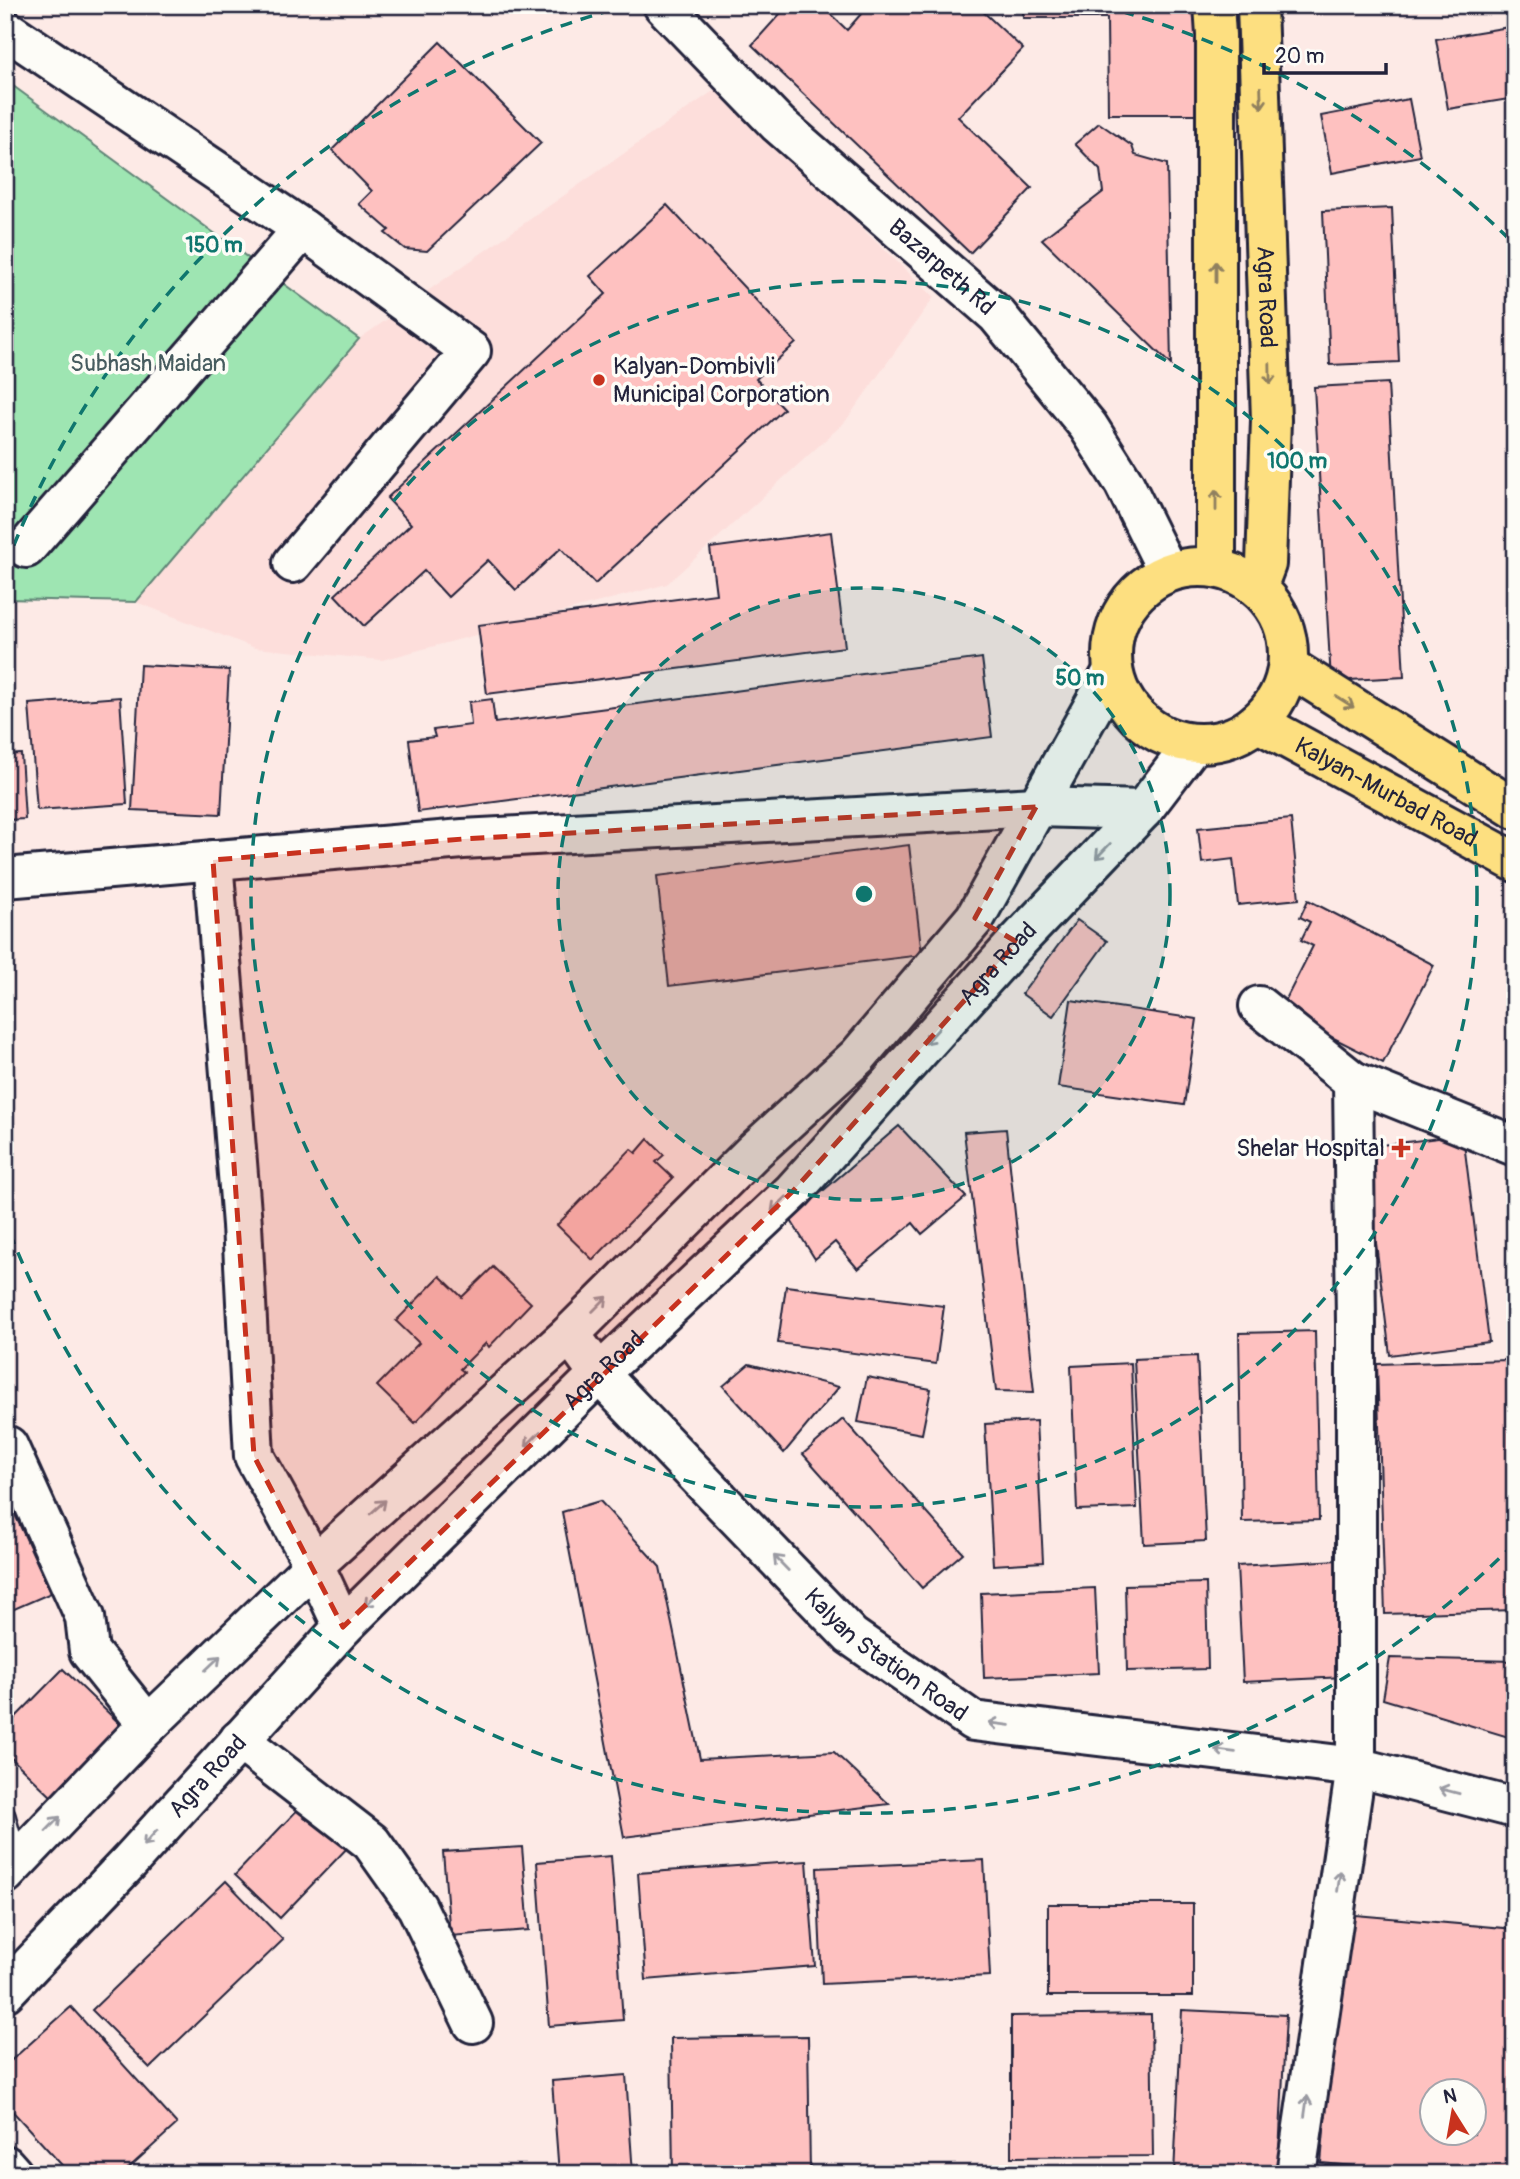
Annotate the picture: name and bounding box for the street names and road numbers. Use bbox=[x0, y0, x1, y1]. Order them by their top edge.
street label: Bazarpeth Rd bbox=[882, 213, 1001, 322]
street label: Agra Road bbox=[1250, 245, 1283, 348]
street label: Kalyan-Murbad Road bbox=[1290, 731, 1482, 854]
street label: Agra Road bbox=[953, 916, 1043, 1012]
street label: Agra Road bbox=[557, 1325, 651, 1417]
street label: Kalyan Station Road bbox=[798, 1582, 973, 1728]
street label: Agra Road bbox=[163, 1729, 253, 1824]

